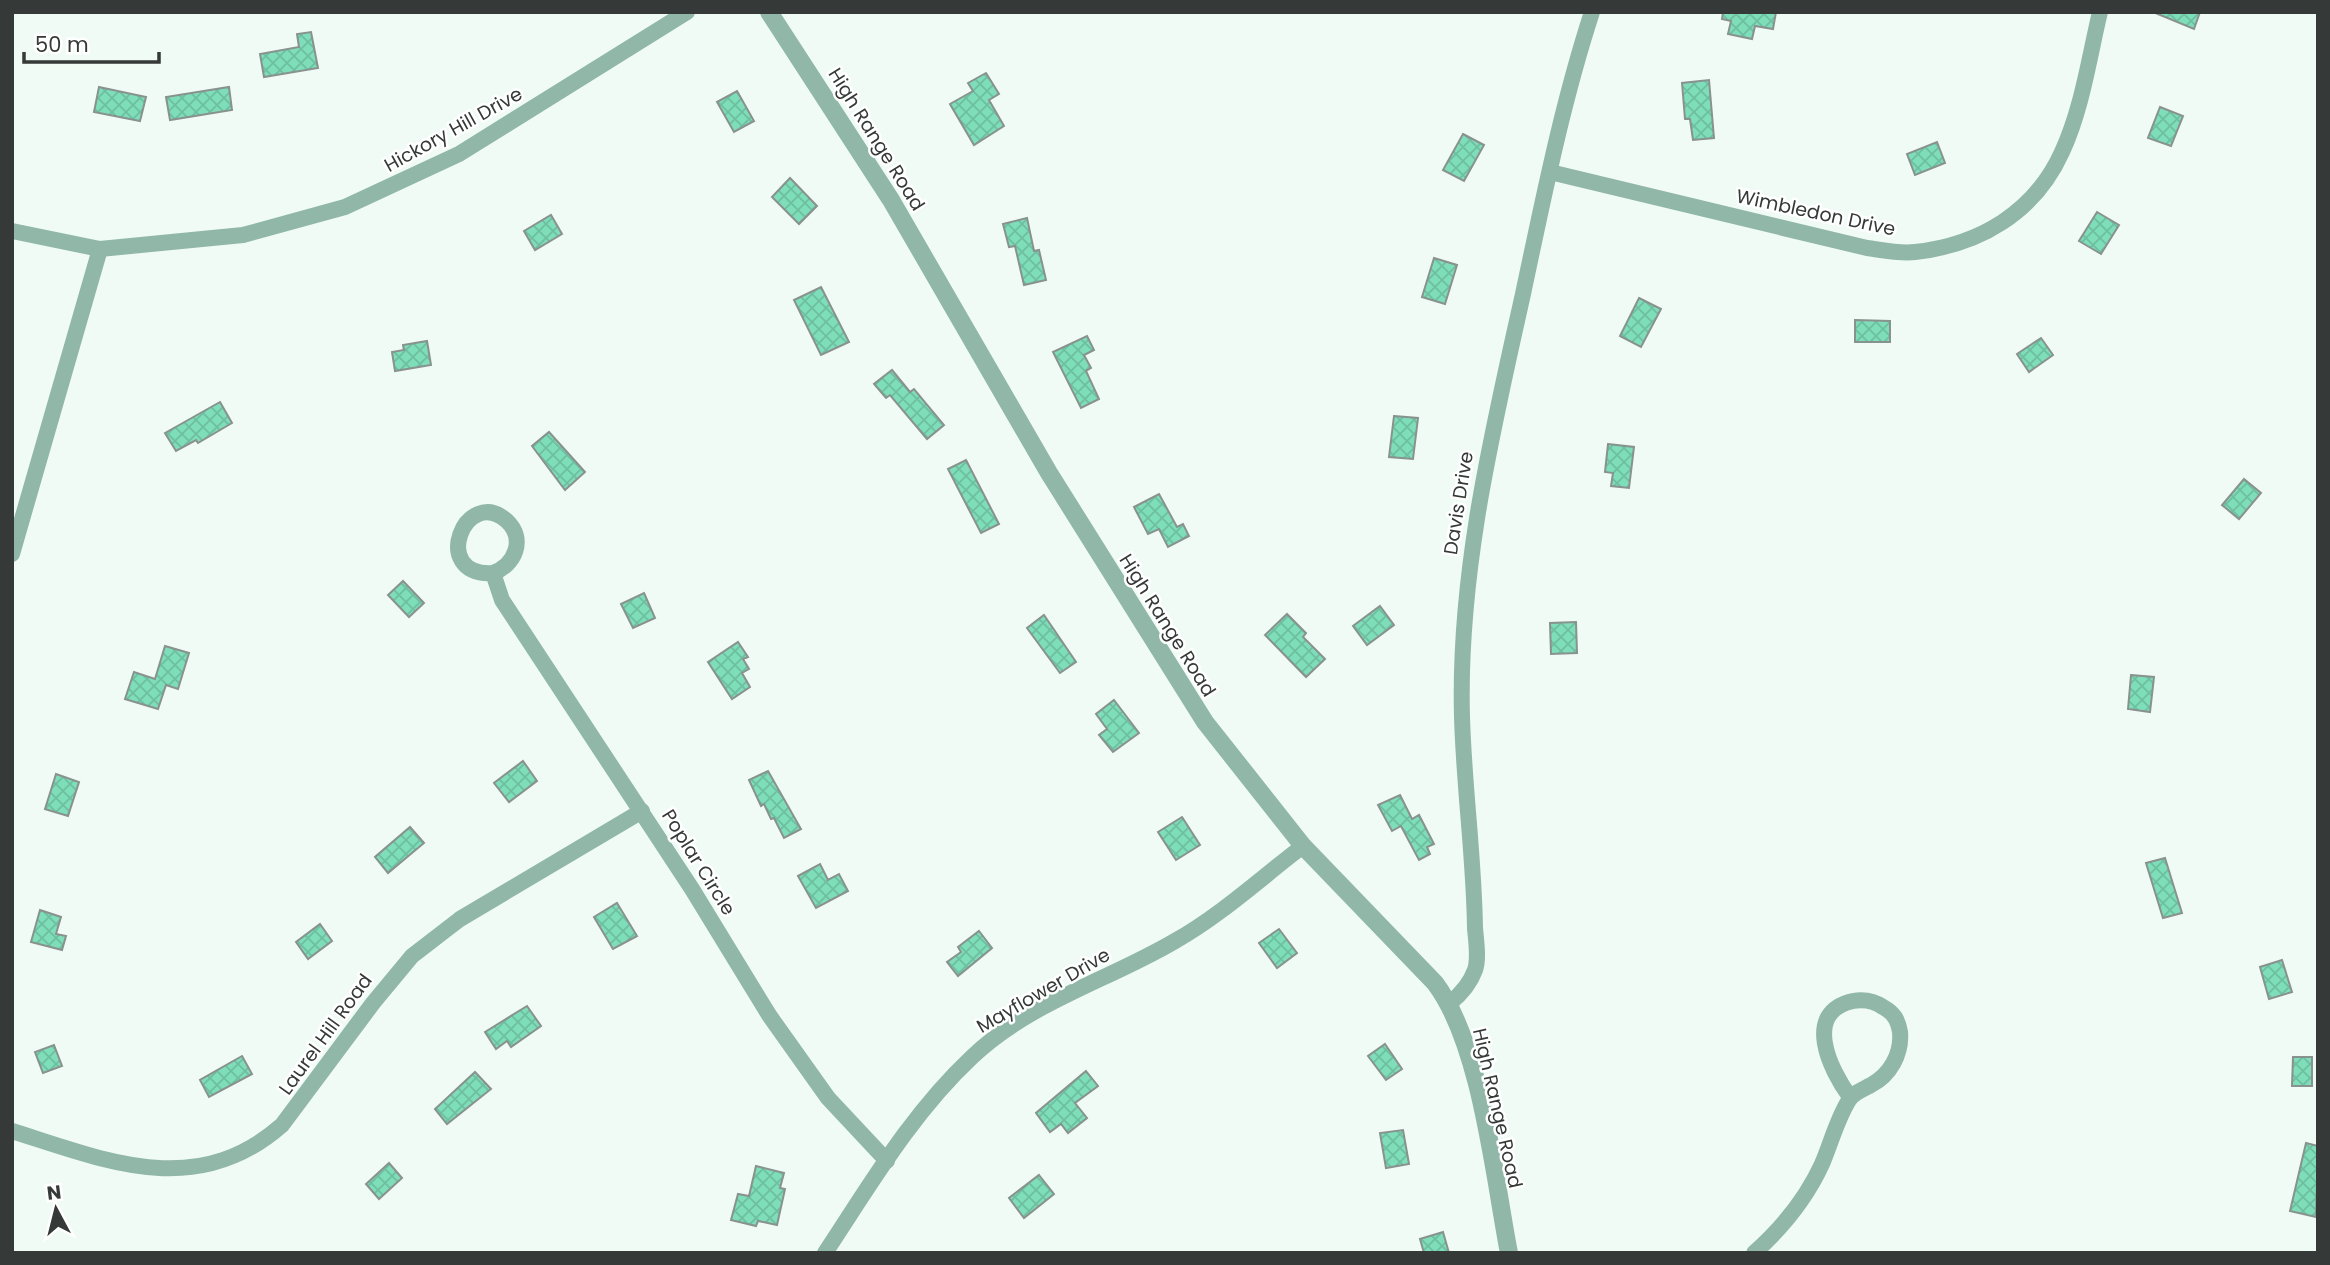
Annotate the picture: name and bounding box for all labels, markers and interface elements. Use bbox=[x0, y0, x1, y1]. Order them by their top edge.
scale bar bbox=[24, 21, 159, 65]
text: 50 m bbox=[35, 30, 89, 59]
street label: High Range Road bbox=[822, 63, 931, 216]
street label: Hickory Hill Drive bbox=[379, 80, 527, 179]
street label: Wimbledon Drive bbox=[1734, 182, 1898, 243]
street label: Davis Drive bbox=[1437, 449, 1480, 557]
street label: High Range Road bbox=[1113, 549, 1222, 702]
street label: Poplar Circle bbox=[655, 804, 742, 920]
street label: Mayflower Drive bbox=[971, 941, 1115, 1040]
street label: Laurel Hill Road bbox=[272, 968, 378, 1100]
street label: High Range Road bbox=[1466, 1025, 1529, 1191]
north arrow bbox=[21, 1174, 91, 1244]
text: N bbox=[45, 1178, 63, 1207]

